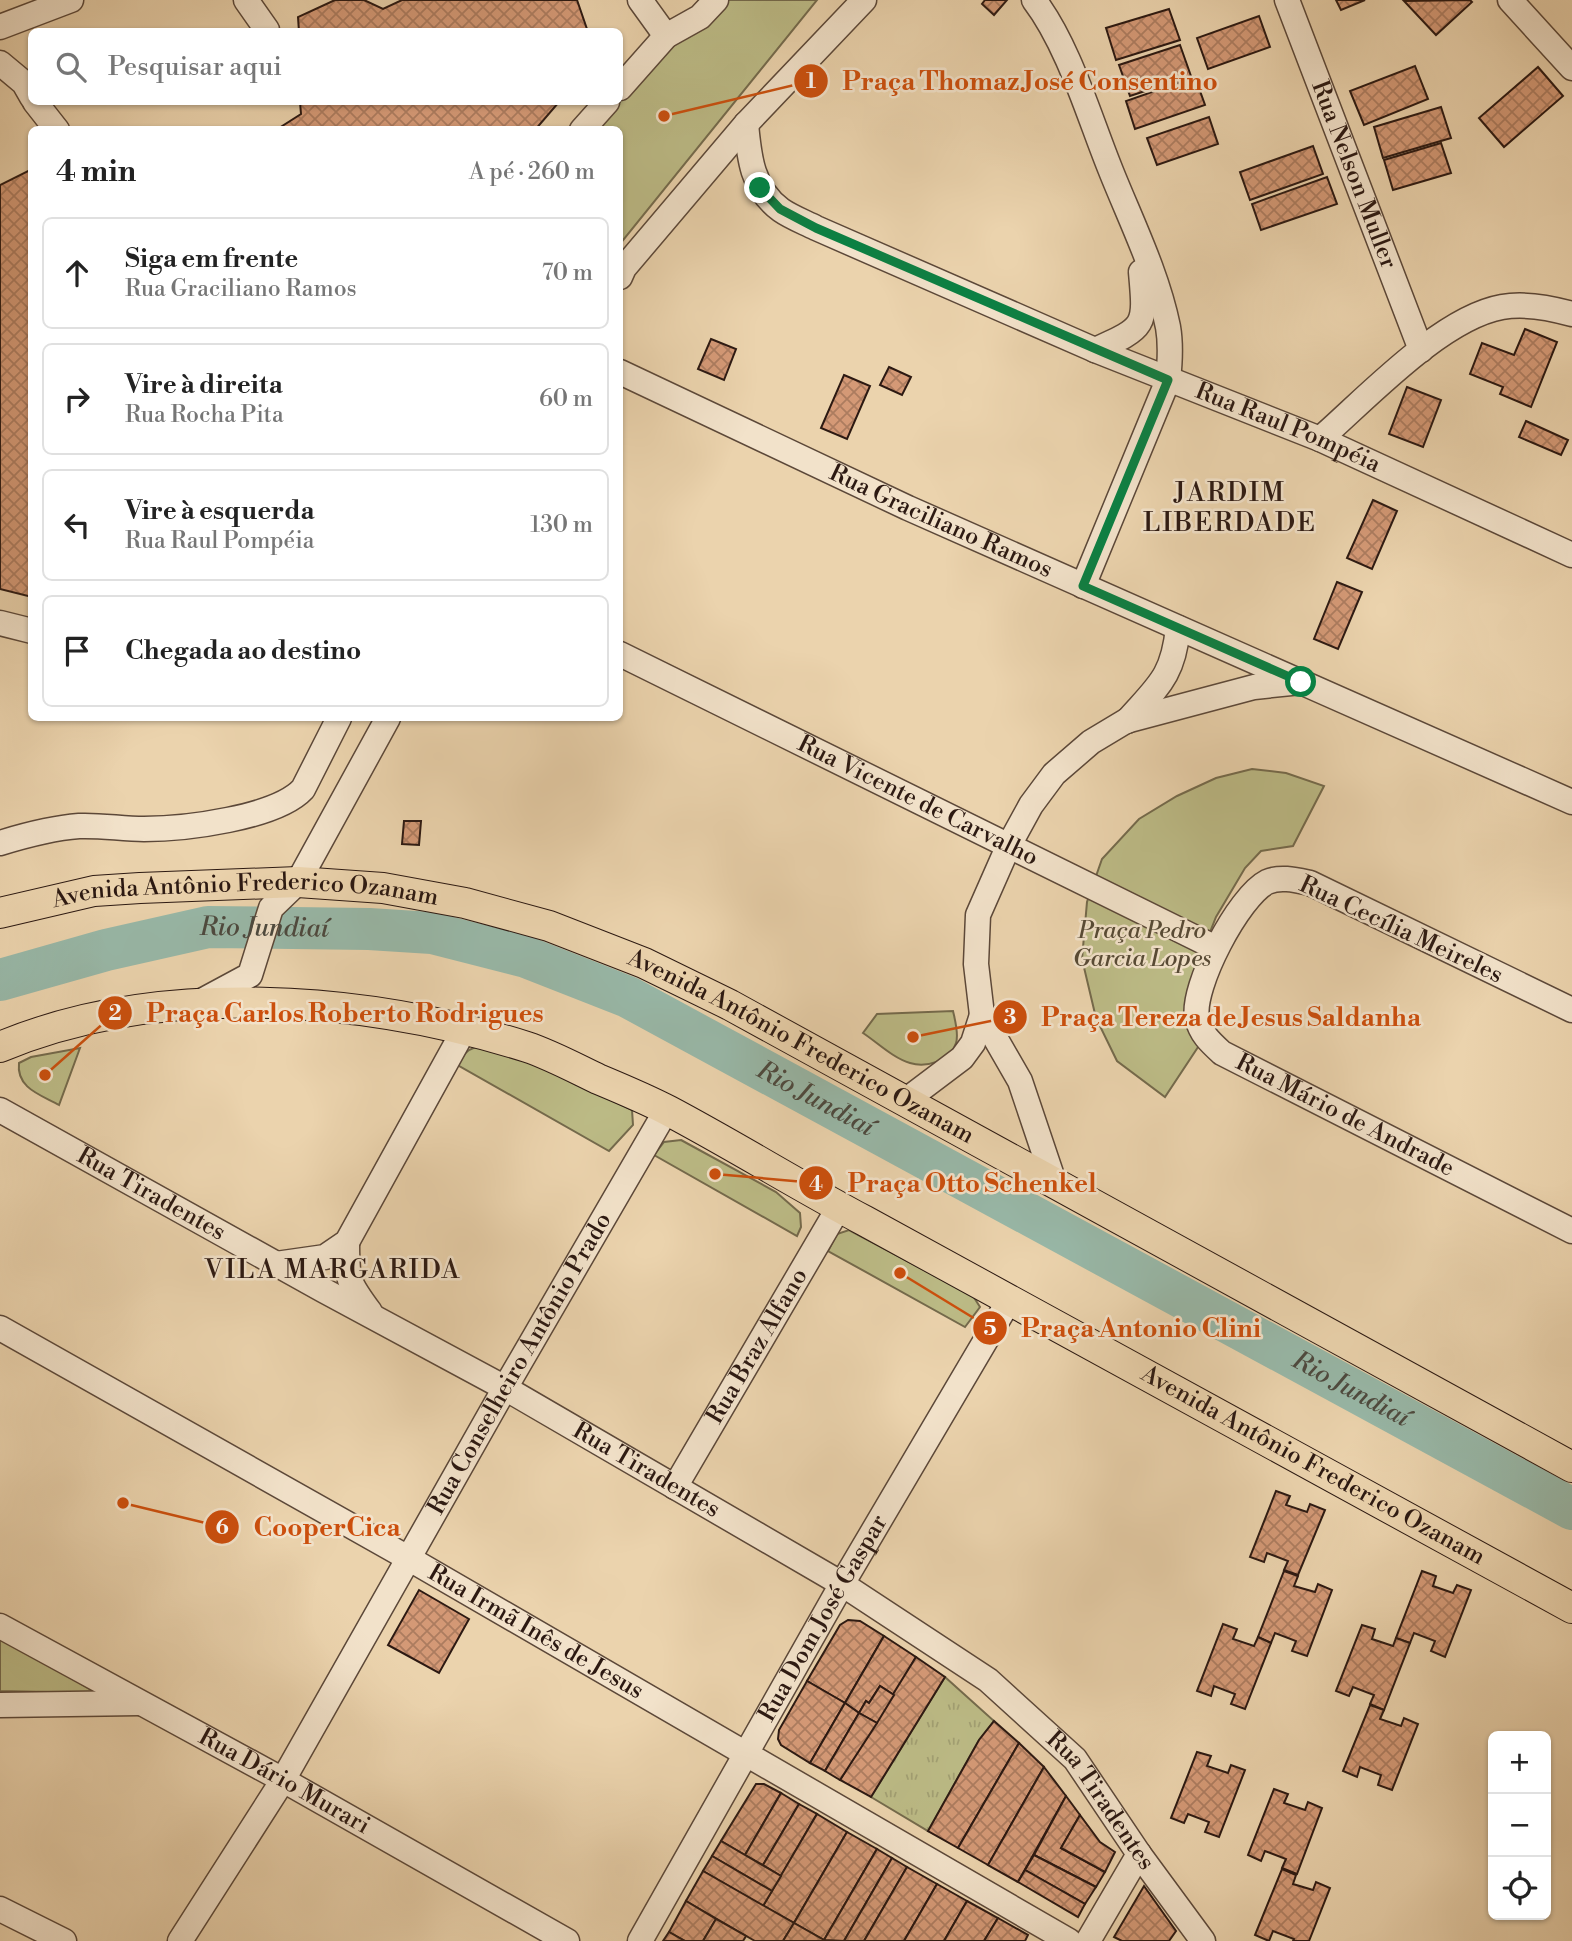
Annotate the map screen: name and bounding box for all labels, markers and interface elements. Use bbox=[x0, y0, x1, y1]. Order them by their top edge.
search box bbox=[28, 28, 623, 105]
icon: search bbox=[52, 48, 90, 86]
text: Pesquisar aqui bbox=[108, 51, 282, 83]
callout: Praça Thomaz José Consentino bbox=[794, 57, 1232, 104]
text: Praça Thomaz José Consentino bbox=[842, 66, 1218, 98]
text: 1 bbox=[806, 69, 816, 95]
street label: Rua Nelson Muller bbox=[1304, 76, 1403, 273]
text: 4 min bbox=[56, 153, 136, 191]
text: A pé · 260 m bbox=[469, 158, 595, 186]
route end bbox=[744, 172, 775, 203]
text: Siga em frente bbox=[125, 243, 298, 275]
icon: ahead bbox=[58, 254, 96, 292]
text: 70 m bbox=[542, 259, 593, 287]
text: Rua Graciliano Ramos bbox=[125, 275, 357, 303]
text: Vire à direita bbox=[125, 369, 283, 401]
street label: Rua Raul Pompéia bbox=[1191, 376, 1386, 480]
icon: right bbox=[58, 380, 96, 418]
text: 60 m bbox=[539, 385, 593, 413]
text: Rua Rocha Pita bbox=[125, 401, 284, 429]
street label: Rua Graciliano Ramos bbox=[824, 458, 1057, 585]
district label: JARDIM LIBERDADE bbox=[1143, 477, 1317, 539]
text: Vire à esquerda bbox=[125, 495, 315, 527]
icon: left bbox=[58, 506, 96, 544]
text: 130 m bbox=[530, 511, 593, 539]
text: Rua Raul Pompéia bbox=[125, 527, 314, 555]
icon: arrive bbox=[58, 632, 96, 670]
text: Chegada ao destino bbox=[125, 635, 361, 667]
route start bbox=[1285, 666, 1316, 697]
street label: Rua Vicente de Carvalho bbox=[792, 729, 1043, 873]
street label: Avenida Antônio Frederico Ozanam bbox=[48, 867, 441, 916]
street label: Rua Cecília Meireles bbox=[1294, 870, 1508, 990]
water label: Rio Jundiaí bbox=[198, 911, 332, 945]
park label: Praça Pedro Garcia Lopes bbox=[1073, 916, 1211, 974]
street label: Avenida Antônio Frederico Ozanam bbox=[622, 943, 979, 1151]
callout: Praça Carlos Roberto Rodrigues bbox=[97, 989, 558, 1036]
callout: Praça Tereza de Jesus Saldanha bbox=[992, 994, 1435, 1041]
text: Praça Carlos Roberto Rodrigues bbox=[146, 998, 544, 1030]
text: 2 bbox=[108, 1001, 122, 1027]
text: Praça Tereza de Jesus Saldanha bbox=[1041, 1002, 1422, 1034]
text: 3 bbox=[1004, 1005, 1016, 1031]
street label: Rua Mário de Andrade bbox=[1231, 1047, 1459, 1184]
water label: Rio Jundiaí bbox=[750, 1053, 883, 1145]
street label: Rua Tiradentes bbox=[72, 1141, 231, 1248]
callout: Praça Otto Schenkel bbox=[798, 1160, 1110, 1207]
text: Praça Otto Schenkel bbox=[847, 1168, 1097, 1200]
text: 4 bbox=[809, 1172, 823, 1198]
street label: Rua Conselheiro Antônio Prado bbox=[421, 1207, 618, 1520]
district label: VILA MARGARIDA bbox=[204, 1254, 461, 1286]
street label: Rua Braz Alfano bbox=[700, 1263, 815, 1430]
callout: Praça Antonio Clini bbox=[972, 1304, 1275, 1351]
text: Praça Antonio Clini bbox=[1021, 1313, 1261, 1345]
text: 5 bbox=[983, 1316, 997, 1342]
water label: Rio Jundiaí bbox=[1286, 1344, 1418, 1435]
street label: Avenida Antônio Frederico Ozanam bbox=[1135, 1359, 1490, 1572]
street label: Rua Tiradentes bbox=[567, 1416, 725, 1525]
callout: CooperCica bbox=[204, 1504, 414, 1551]
street label: Rua Dom José Gaspar bbox=[752, 1509, 894, 1727]
text: CooperCica bbox=[253, 1512, 401, 1544]
text: 6 bbox=[215, 1515, 229, 1541]
street label: Rua Irmã Inês de Jesus bbox=[423, 1558, 649, 1706]
street label: Rua Dário Murari bbox=[193, 1722, 375, 1841]
street label: Rua Tiradentes bbox=[1039, 1725, 1161, 1876]
map controls bbox=[1488, 1731, 1551, 1920]
button: + bbox=[1488, 1731, 1551, 1794]
button: − bbox=[1488, 1794, 1551, 1857]
button: locate bbox=[1488, 1857, 1551, 1920]

